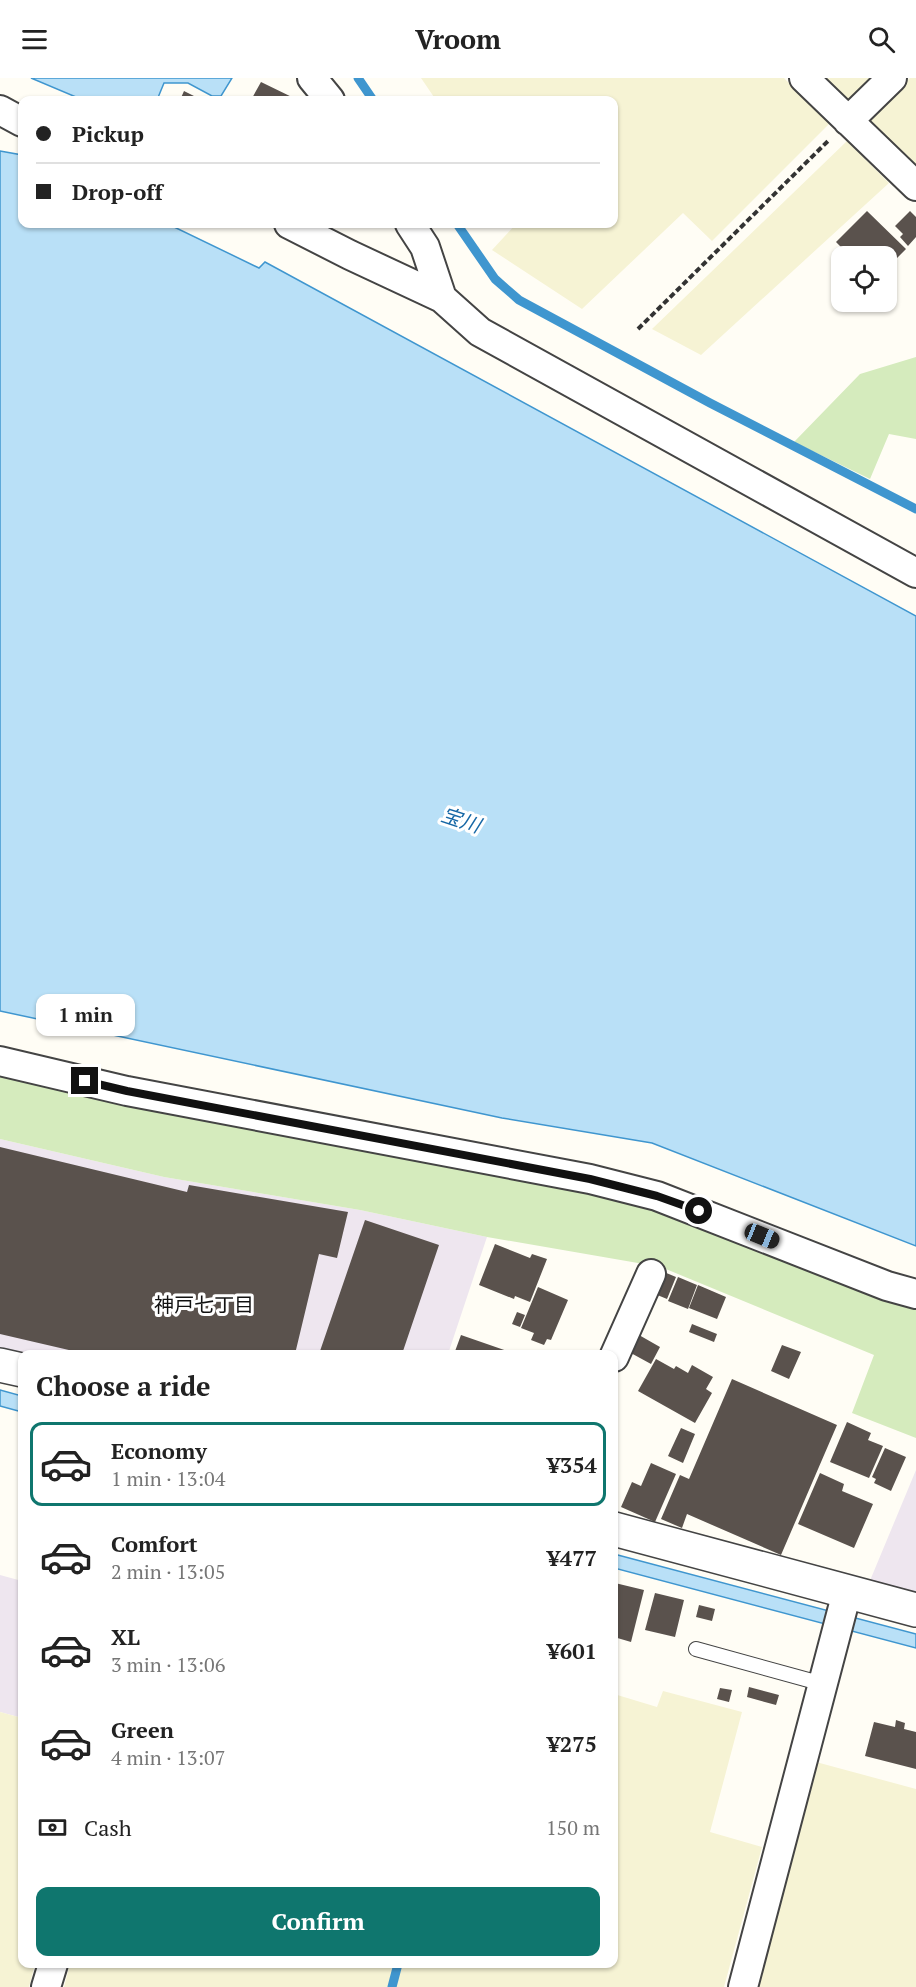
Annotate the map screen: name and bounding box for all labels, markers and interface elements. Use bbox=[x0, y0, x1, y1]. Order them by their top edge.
text: Vroom bbox=[415, 21, 501, 57]
icon: menu bbox=[18, 23, 51, 56]
icon: search bbox=[865, 23, 898, 56]
text: Pickup bbox=[72, 119, 144, 148]
text: Drop-off bbox=[72, 177, 163, 206]
map controls bbox=[831, 246, 897, 312]
button: locate bbox=[831, 246, 897, 312]
water label: 宝川 bbox=[438, 801, 486, 839]
callout: 1 min bbox=[36, 994, 134, 1036]
text: 1 min bbox=[58, 1001, 113, 1028]
route end bbox=[71, 1067, 98, 1094]
route start bbox=[685, 1197, 712, 1224]
car bbox=[742, 1221, 782, 1251]
district label: 神戸七丁目 bbox=[154, 1291, 254, 1318]
text: Choose a ride bbox=[36, 1368, 211, 1404]
text: Economy bbox=[111, 1436, 207, 1465]
icon: car bbox=[39, 1437, 93, 1491]
text: ¥354 bbox=[547, 1450, 597, 1479]
text: 1 min · 13:04 bbox=[111, 1465, 225, 1492]
text: Comfort bbox=[111, 1529, 197, 1558]
icon: car bbox=[39, 1530, 93, 1584]
text: ¥477 bbox=[547, 1543, 597, 1572]
text: 2 min · 13:05 bbox=[111, 1558, 225, 1585]
text: XL bbox=[111, 1622, 140, 1651]
icon: car bbox=[39, 1623, 93, 1677]
text: ¥601 bbox=[547, 1636, 597, 1665]
text: 3 min · 13:06 bbox=[111, 1651, 225, 1678]
text: Green bbox=[111, 1715, 174, 1744]
icon: car bbox=[39, 1716, 93, 1770]
text: ¥275 bbox=[547, 1729, 597, 1758]
text: 4 min · 13:07 bbox=[111, 1744, 225, 1771]
icon: cash bbox=[36, 1811, 69, 1844]
text: Cash bbox=[84, 1813, 132, 1842]
text: 150 m bbox=[546, 1814, 600, 1841]
button: Confirm bbox=[36, 1887, 600, 1956]

